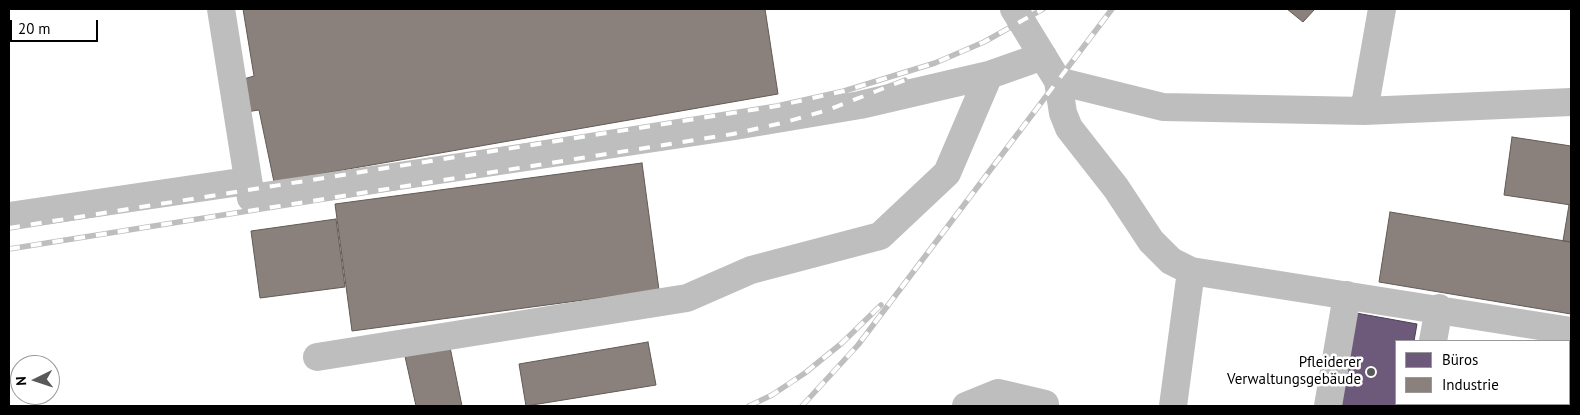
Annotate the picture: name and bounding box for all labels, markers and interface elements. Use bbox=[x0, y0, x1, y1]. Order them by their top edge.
scale bar bbox=[12, 10, 100, 42]
text: 20 m bbox=[18, 19, 51, 38]
legend bbox=[1395, 340, 1570, 405]
text: Büros bbox=[1442, 350, 1478, 369]
place label: Pfleiderer Verwaltungsgebäude bbox=[1227, 354, 1361, 389]
north arrow bbox=[10, 355, 60, 405]
marker: Pfleiderer Verwaltungsgebäude bbox=[1365, 366, 1377, 378]
text: Industrie bbox=[1442, 375, 1499, 394]
text: N bbox=[12, 376, 30, 386]

